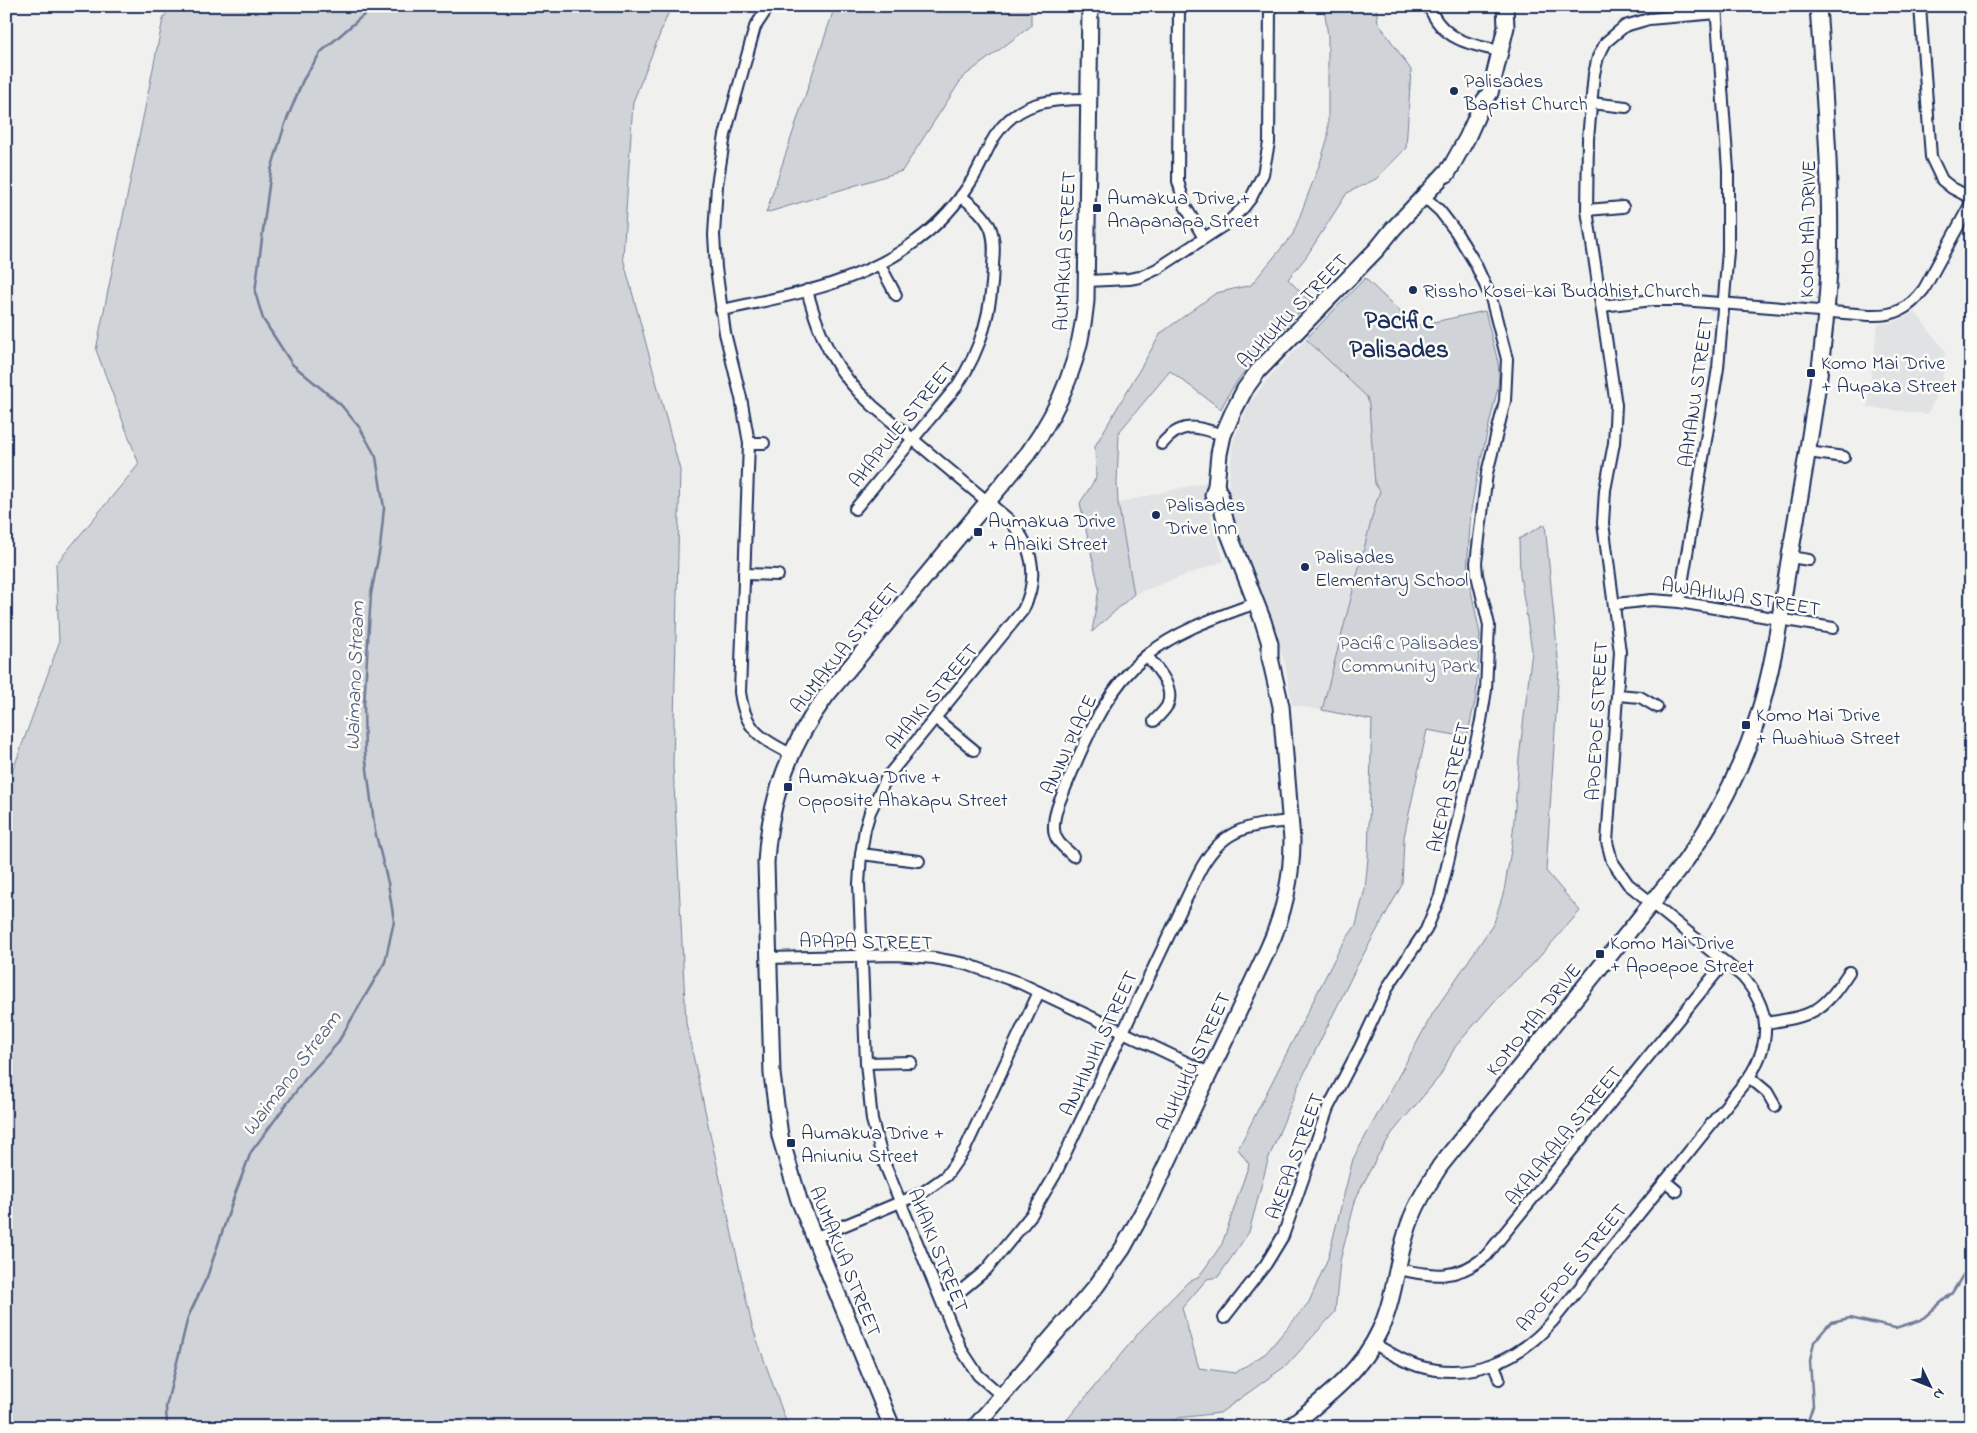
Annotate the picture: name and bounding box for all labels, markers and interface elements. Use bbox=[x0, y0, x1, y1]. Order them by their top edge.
place label: Palisades Baptist Church bbox=[1463, 68, 1588, 120]
marker: Palisades Baptist Church bbox=[1448, 85, 1460, 97]
street label: KOMO MAI DRIVE bbox=[1794, 160, 1825, 298]
street label: AUMAKUA STREET bbox=[1048, 170, 1085, 332]
place label: Aumakua Drive + Anapanapa Street bbox=[1107, 185, 1260, 237]
marker: Aumakua Drive + Anapanapa Street bbox=[1091, 202, 1103, 214]
street label: AUHUHU STREET bbox=[1231, 248, 1356, 376]
place label: Rissho Kosei-kai Buddhist Church bbox=[1423, 278, 1700, 307]
marker: Rissho Kosei-kai Buddhist Church bbox=[1407, 284, 1419, 296]
district label: Pacific Palisades bbox=[1349, 304, 1449, 369]
street label: AAMANU STREET bbox=[1673, 315, 1722, 469]
place label: Komo Mai Drive + Aupaka Street bbox=[1821, 350, 1957, 402]
street label: AHAPULE STREET bbox=[843, 356, 963, 495]
marker: Komo Mai Drive + Aupaka Street bbox=[1805, 367, 1817, 379]
place label: Palisades Drive Inn bbox=[1165, 492, 1246, 544]
place label: Aumakua Drive + Ahaiki Street bbox=[988, 508, 1116, 560]
marker: Palisades Drive Inn bbox=[1150, 509, 1162, 521]
marker: Aumakua Drive + Ahaiki Street bbox=[972, 526, 984, 538]
place label: Palisades Elementary School bbox=[1315, 544, 1468, 596]
marker: Palisades Elementary School bbox=[1299, 561, 1311, 573]
street label: AWAHIWA STREET bbox=[1659, 572, 1822, 625]
street label: AUMAKUA STREET bbox=[784, 577, 908, 720]
water label: Waimano Stream bbox=[338, 600, 374, 751]
park label: Pacific Palisades Community Park bbox=[1339, 630, 1479, 682]
street label: AHAIKI STREET bbox=[880, 638, 986, 757]
street label: APOEPOE STREET bbox=[1580, 641, 1617, 802]
street label: ANINI PLACE bbox=[1035, 690, 1106, 800]
place label: Komo Mai Drive + Awahiwa Street bbox=[1756, 702, 1901, 754]
marker: Komo Mai Drive + Awahiwa Street bbox=[1740, 719, 1752, 731]
street label: AKEPA STREET bbox=[1421, 720, 1480, 856]
place label: Aumakua Drive + Opposite Ahakapu Street bbox=[798, 764, 1008, 816]
marker: Aumakua Drive + Opposite Ahakapu Street bbox=[782, 781, 794, 793]
street label: APAPA STREET bbox=[799, 928, 933, 959]
place label: Komo Mai Drive + Apoepoe Street bbox=[1610, 930, 1754, 982]
marker: Komo Mai Drive + Apoepoe Street bbox=[1594, 948, 1606, 960]
street label: KOMO MAI DRIVE bbox=[1480, 958, 1590, 1083]
street label: ANIHINIHI STREET bbox=[1054, 967, 1147, 1122]
street label: AUHUHU STREET bbox=[1151, 988, 1240, 1136]
water label: Waimano Stream bbox=[236, 1005, 350, 1143]
street label: AKALAKALA STREET bbox=[1500, 1061, 1630, 1212]
street label: AKEPA STREET bbox=[1260, 1089, 1333, 1224]
place label: Aumakua Drive + Aniuniu Street bbox=[801, 1120, 944, 1172]
marker: Aumakua Drive + Aniuniu Street bbox=[785, 1137, 797, 1149]
street label: AUMAKUA STREET bbox=[800, 1182, 887, 1342]
street label: AHAIKI STREET bbox=[899, 1185, 975, 1317]
street label: APOEPOE STREET bbox=[1510, 1198, 1635, 1339]
north arrow bbox=[1904, 1360, 1954, 1410]
text: N bbox=[1928, 1383, 1949, 1404]

